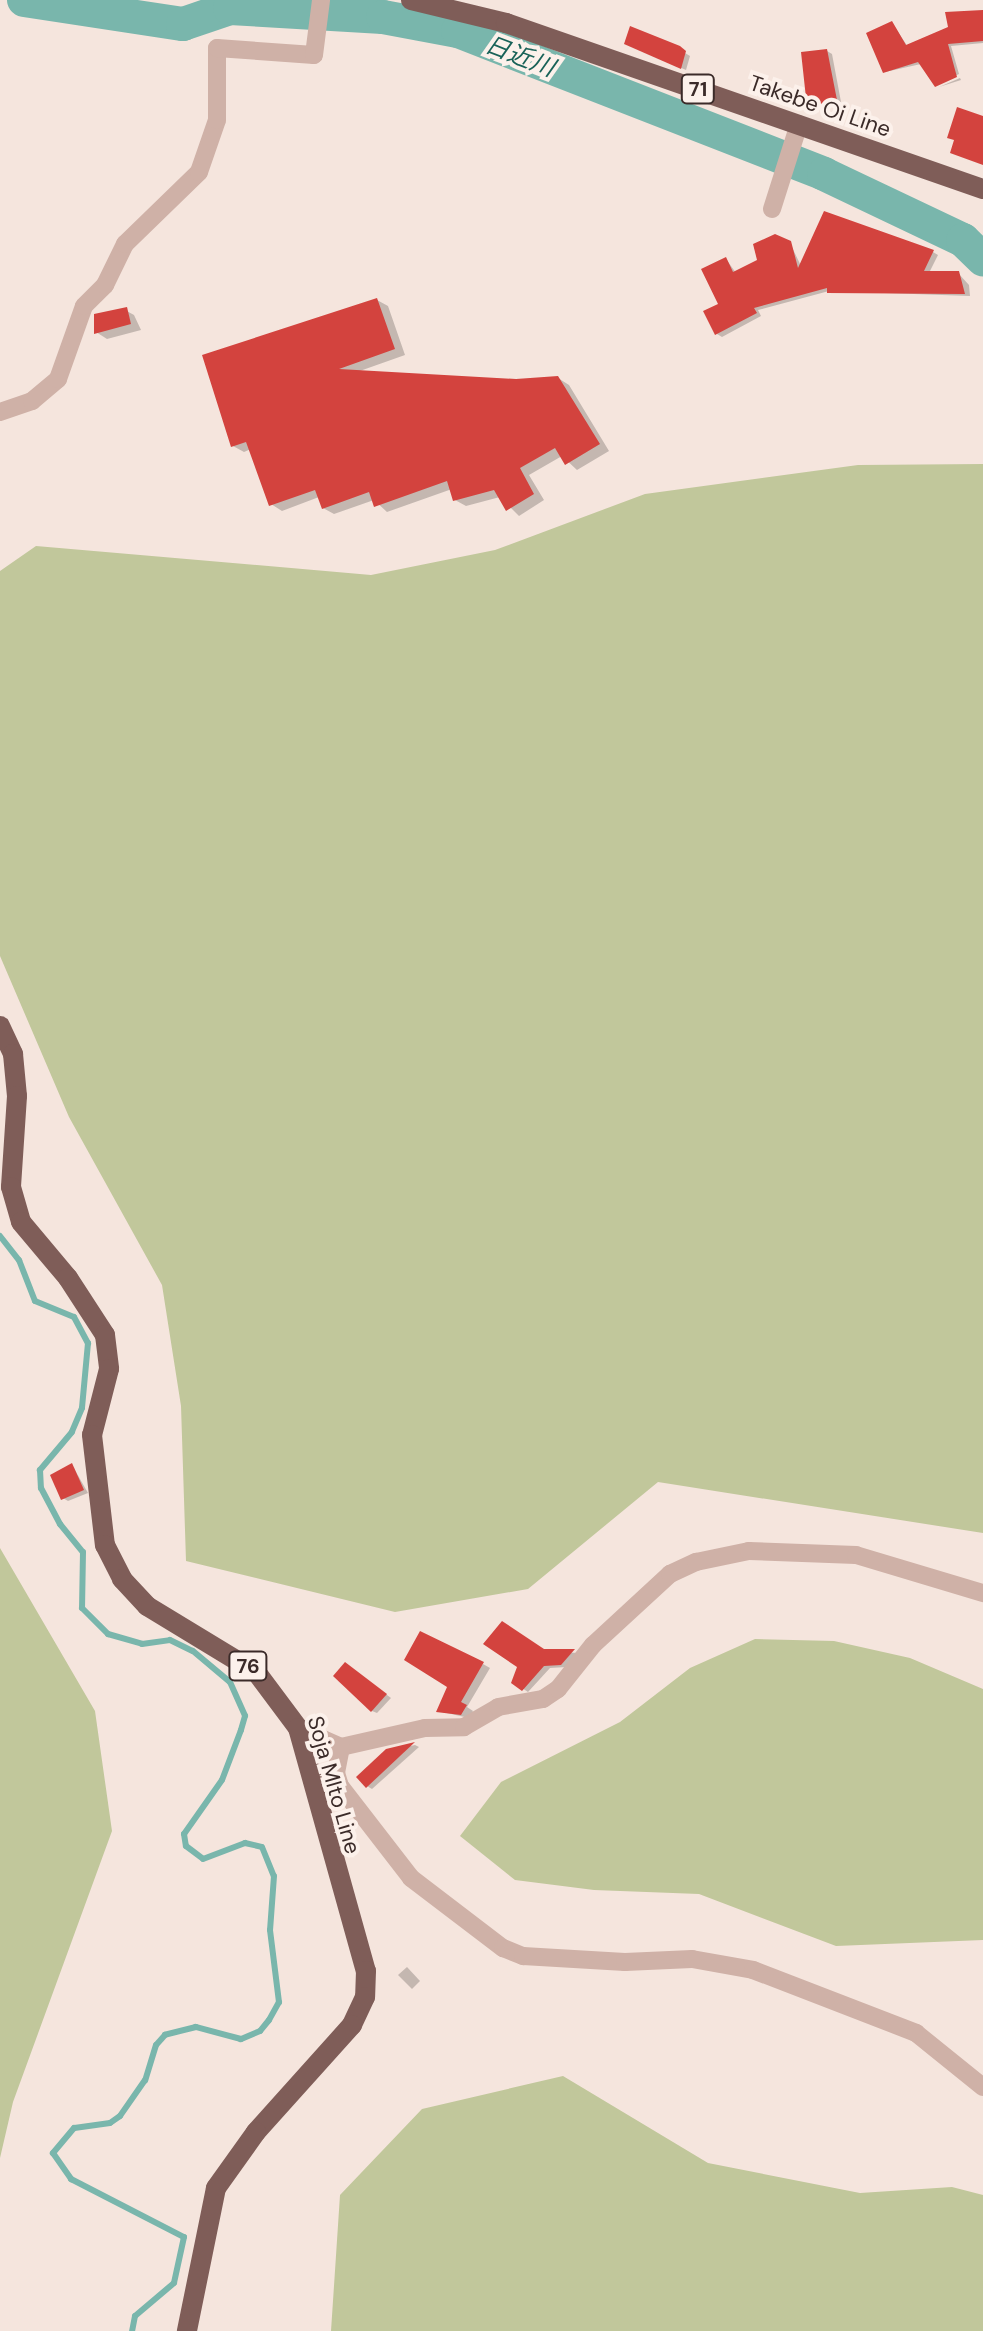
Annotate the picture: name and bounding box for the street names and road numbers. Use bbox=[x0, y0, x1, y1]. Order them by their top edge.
street label: Takebe Oi Line bbox=[746, 69, 894, 143]
road number: 71 bbox=[680, 73, 716, 105]
road number: 76 bbox=[228, 1650, 268, 1682]
street label: Soja MIto Line bbox=[302, 1713, 366, 1857]

